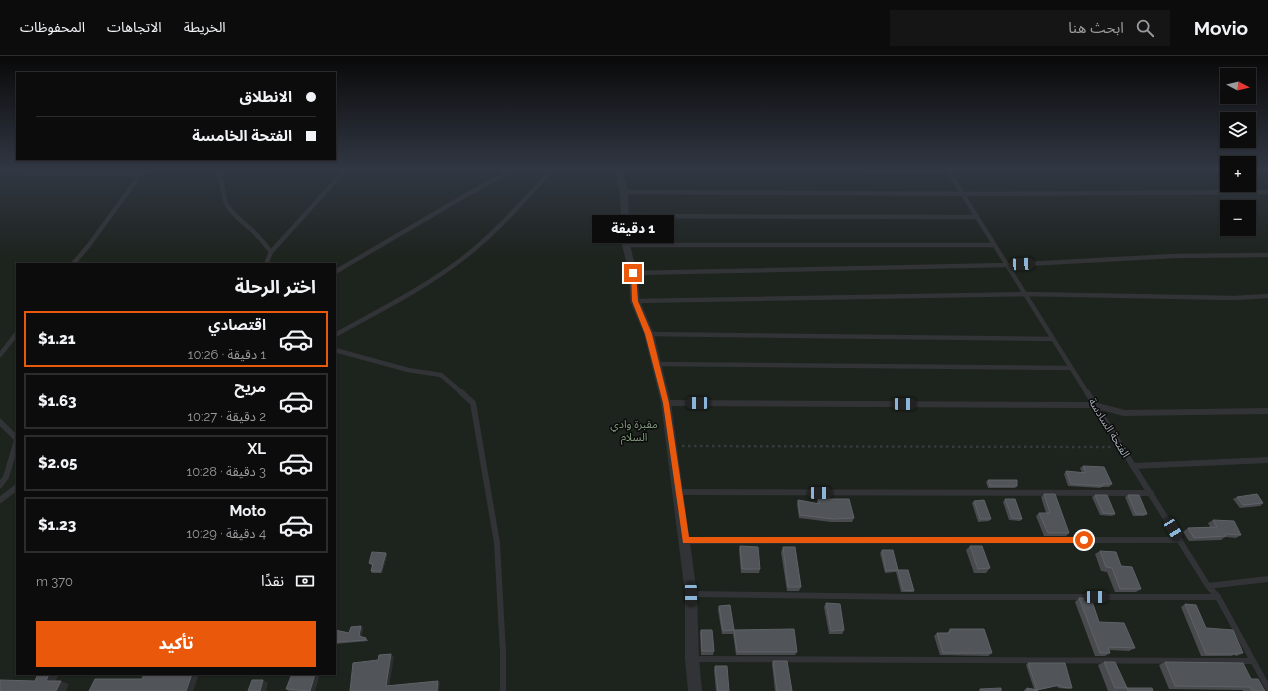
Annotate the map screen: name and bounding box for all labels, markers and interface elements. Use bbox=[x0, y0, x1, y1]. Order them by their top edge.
search box bbox=[890, 10, 1170, 46]
icon: search bbox=[1134, 17, 1156, 39]
text: Movio bbox=[1194, 17, 1248, 39]
text: المحفوظات bbox=[20, 19, 85, 35]
text: الاتجاهات bbox=[107, 19, 162, 35]
text: الخريطة bbox=[184, 19, 226, 35]
text: ابحث هنا bbox=[1068, 19, 1124, 37]
north arrow bbox=[1220, 68, 1256, 104]
map controls bbox=[1220, 68, 1256, 236]
text: الانطلاق bbox=[240, 88, 292, 106]
button: layers bbox=[1220, 112, 1256, 148]
text: الفتحة الخامسة bbox=[192, 127, 292, 145]
button: + bbox=[1220, 156, 1256, 192]
button: − bbox=[1220, 200, 1256, 236]
callout: 1 دقيقة bbox=[592, 215, 674, 243]
text: 1 دقيقة bbox=[611, 221, 655, 236]
car bbox=[1010, 257, 1034, 271]
route end bbox=[624, 264, 642, 282]
text: اختر الرحلة bbox=[235, 276, 316, 297]
text: اقتصادي bbox=[208, 316, 266, 334]
icon: car bbox=[278, 321, 314, 357]
text: $1.21 bbox=[38, 330, 75, 348]
text: 1 دقيقة · 10:26 bbox=[188, 347, 266, 362]
text: مريح bbox=[234, 378, 266, 396]
icon: car bbox=[278, 383, 314, 419]
text: $1.63 bbox=[38, 392, 77, 410]
street label: الفتحة السادسة bbox=[1086, 396, 1132, 460]
car bbox=[686, 397, 710, 409]
car bbox=[892, 398, 916, 410]
text: 2 دقيقة · 10:27 bbox=[187, 409, 266, 424]
park label: مقبرة وادي السلام bbox=[610, 418, 658, 445]
text: XL bbox=[248, 440, 266, 458]
icon: car bbox=[278, 445, 314, 481]
text: $2.05 bbox=[38, 454, 77, 472]
text: 3 دقيقة · 10:28 bbox=[187, 464, 266, 479]
car bbox=[808, 487, 832, 499]
text: Moto bbox=[229, 502, 266, 520]
icon: car bbox=[278, 507, 314, 543]
text: $1.23 bbox=[38, 516, 76, 534]
car bbox=[1162, 516, 1184, 542]
text: 4 دقيقة · 10:29 bbox=[187, 526, 266, 541]
route start bbox=[1075, 531, 1093, 549]
icon: cash bbox=[294, 570, 316, 592]
text: نقدًا bbox=[261, 572, 284, 590]
text: 370 m bbox=[36, 574, 73, 589]
car bbox=[685, 582, 697, 606]
car bbox=[1084, 591, 1108, 603]
button: تأكيد bbox=[36, 621, 316, 667]

